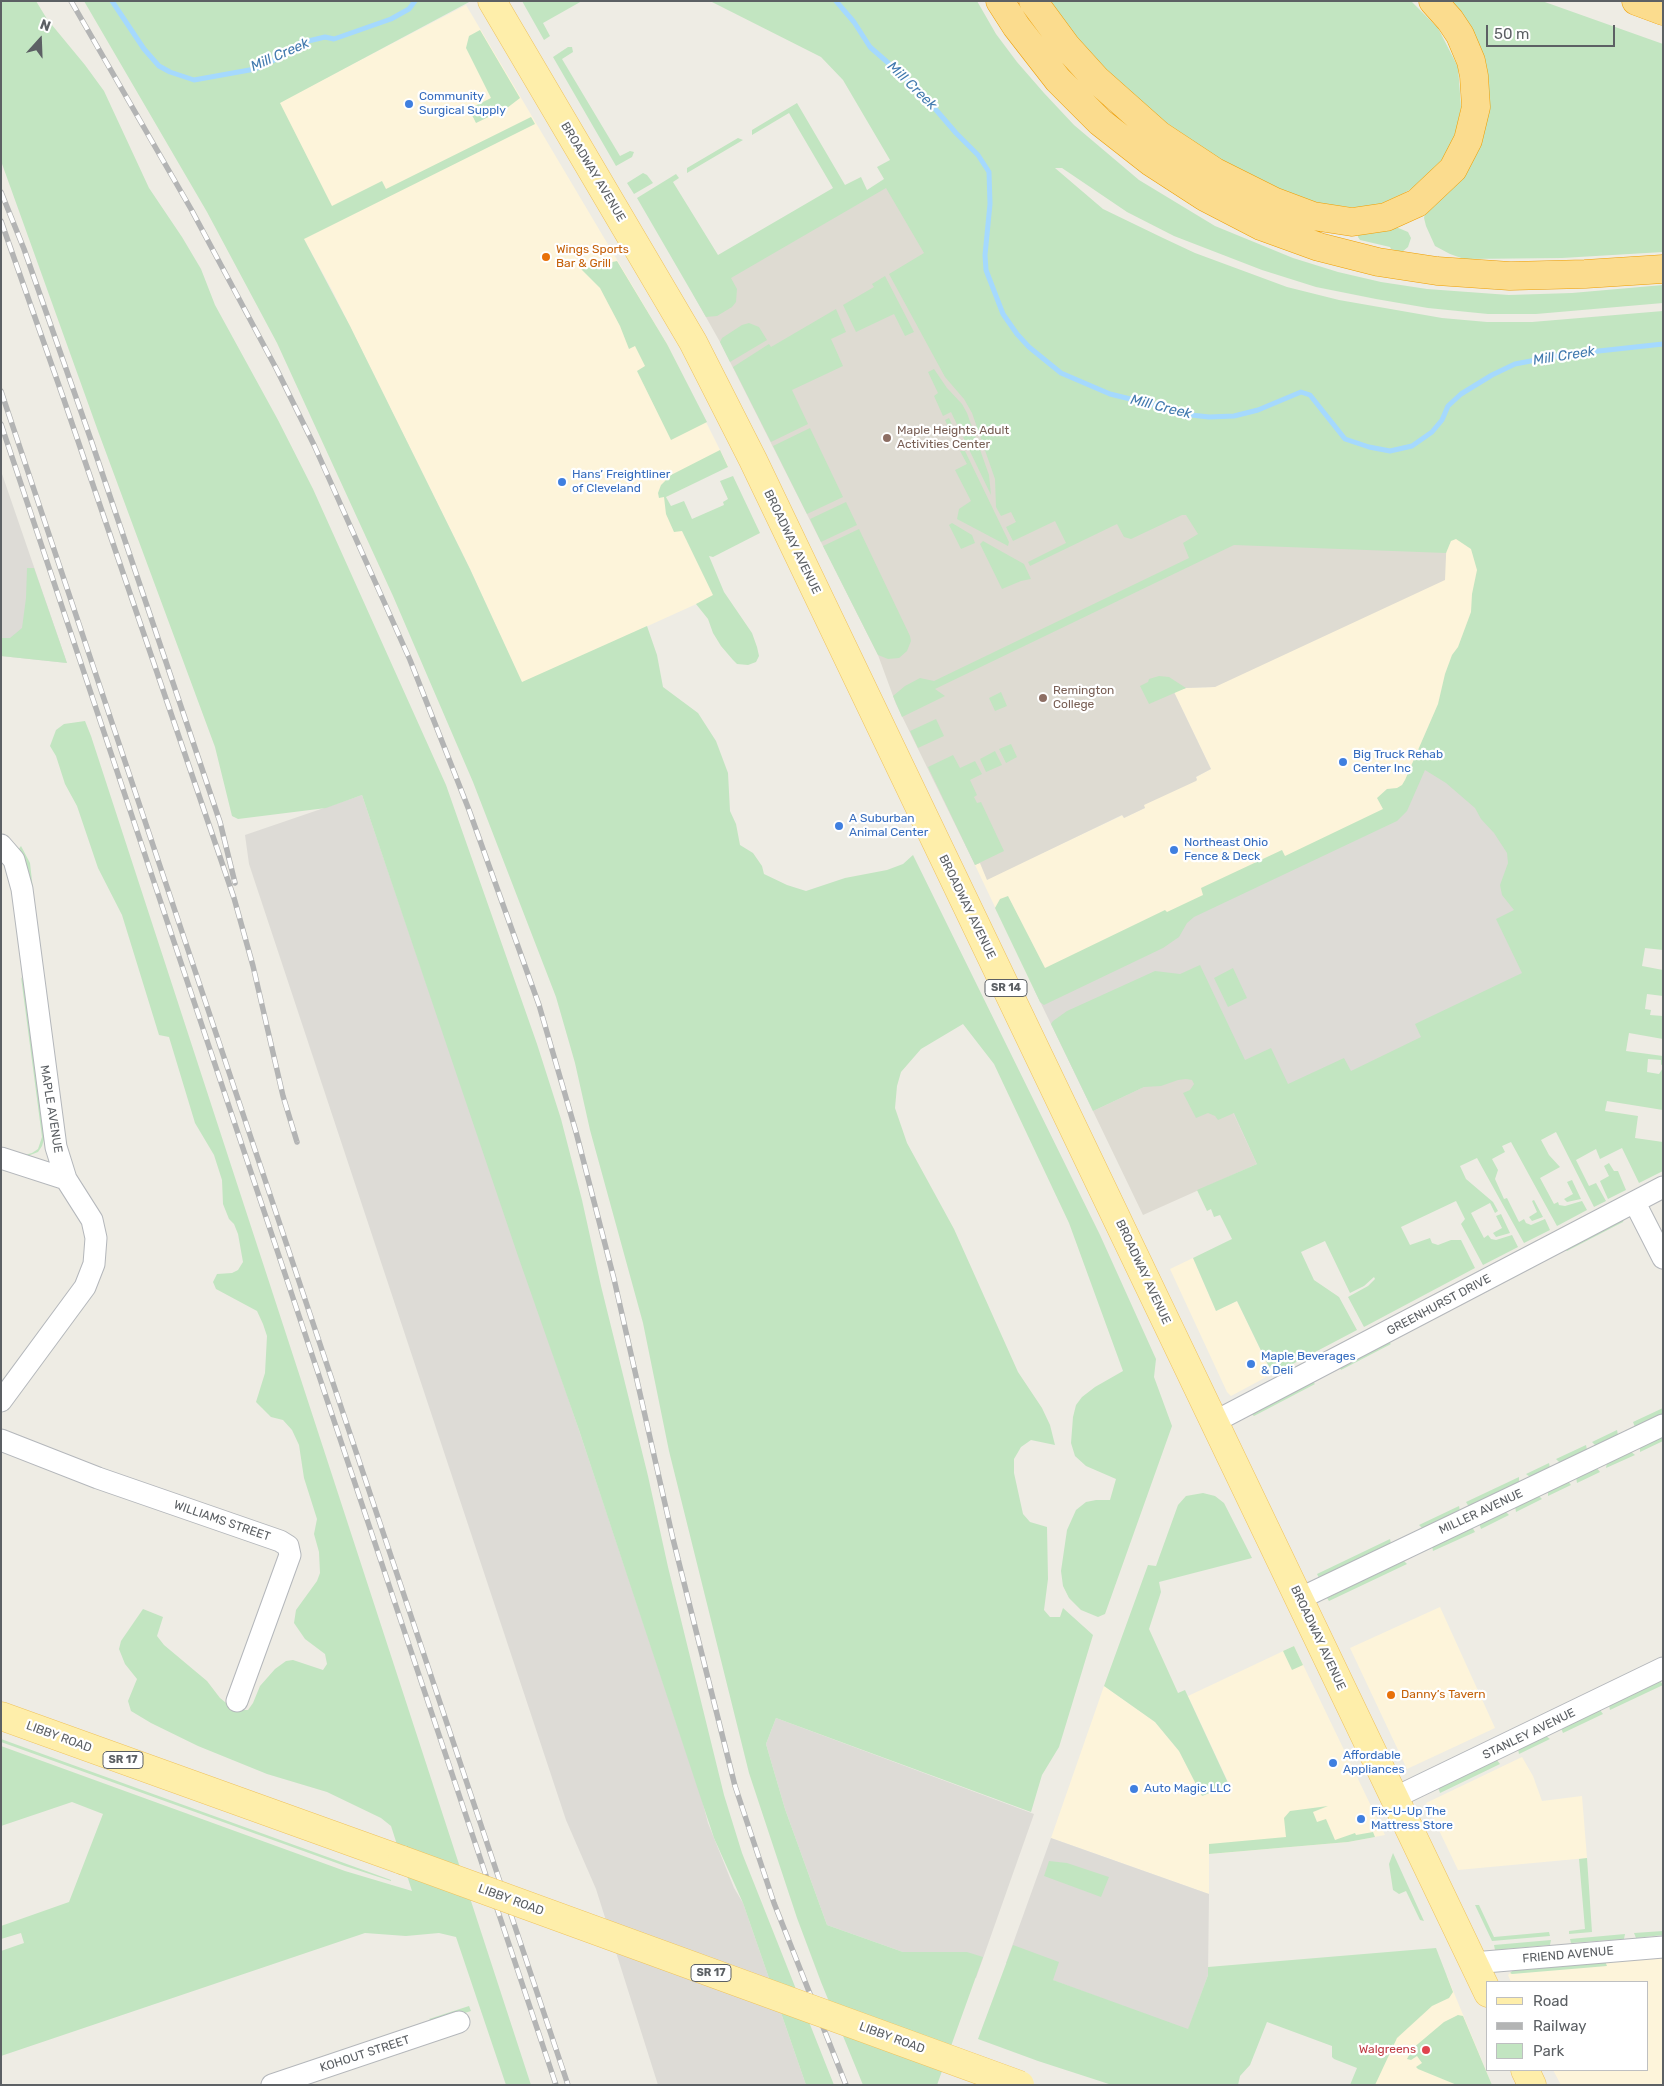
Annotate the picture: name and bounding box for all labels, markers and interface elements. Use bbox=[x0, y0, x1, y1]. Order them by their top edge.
north arrow bbox=[15, 15, 65, 65]
scale bar bbox=[1489, 15, 1618, 47]
text: N bbox=[38, 16, 53, 35]
text: 50 m bbox=[1494, 25, 1529, 43]
water label: Mill Creek bbox=[248, 35, 312, 75]
water label: Mill Creek bbox=[884, 58, 940, 114]
place label: Community Surgical Supply bbox=[419, 90, 506, 118]
marker: Community Surgical Supply bbox=[403, 98, 415, 110]
street label: BROADWAY AVENUE bbox=[558, 120, 628, 224]
place label: Wings Sports Bar & Grill bbox=[556, 243, 629, 271]
marker: Wings Sports Bar & Grill bbox=[540, 251, 552, 263]
water label: Mill Creek bbox=[1532, 343, 1596, 369]
water label: Mill Creek bbox=[1129, 391, 1193, 423]
place label: Maple Heights Adult Activities Center bbox=[897, 424, 1009, 452]
marker: Maple Heights Adult Activities Center bbox=[881, 432, 893, 444]
place label: Hans’ Freightliner of Cleveland bbox=[572, 468, 670, 496]
marker: Hans’ Freightliner of Cleveland bbox=[556, 476, 568, 488]
street label: BROADWAY AVENUE bbox=[761, 488, 823, 596]
place label: Remington College bbox=[1053, 684, 1114, 712]
marker: Remington College bbox=[1037, 692, 1049, 704]
place label: Big Truck Rehab Center Inc bbox=[1353, 748, 1443, 776]
marker: Big Truck Rehab Center Inc bbox=[1337, 756, 1349, 768]
place label: A Suburban Animal Center bbox=[849, 812, 928, 840]
marker: A Suburban Animal Center bbox=[833, 820, 845, 832]
place label: Northeast Ohio Fence & Deck bbox=[1184, 836, 1268, 864]
marker: Northeast Ohio Fence & Deck bbox=[1168, 844, 1180, 856]
street label: BROADWAY AVENUE bbox=[936, 853, 998, 961]
road number: SR 14 bbox=[985, 980, 1027, 996]
street label: MAPLE AVENUE bbox=[37, 1064, 65, 1154]
street label: BROADWAY AVENUE bbox=[1112, 1217, 1174, 1327]
street label: GREENHURST DRIVE bbox=[1385, 1272, 1493, 1338]
place label: Maple Beverages & Deli bbox=[1261, 1350, 1356, 1378]
marker: Maple Beverages & Deli bbox=[1245, 1358, 1257, 1370]
street label: MILLER AVENUE bbox=[1437, 1486, 1525, 1538]
street label: WILLIAMS STREET bbox=[172, 1498, 272, 1544]
street label: BROADWAY AVENUE bbox=[1287, 1583, 1349, 1693]
place label: Danny’s Tavern bbox=[1401, 1688, 1486, 1702]
marker: Danny’s Tavern bbox=[1385, 1689, 1397, 1701]
street label: STANLEY AVENUE bbox=[1480, 1705, 1578, 1763]
street label: LIBBY ROAD bbox=[24, 1718, 94, 1756]
place label: Affordable Appliances bbox=[1343, 1749, 1405, 1777]
road number: SR 17 bbox=[103, 1752, 143, 1768]
marker: Affordable Appliances bbox=[1327, 1757, 1339, 1769]
place label: Auto Magic LLC bbox=[1144, 1782, 1231, 1796]
marker: Auto Magic LLC bbox=[1128, 1783, 1140, 1795]
place label: Fix-U-Up The Mattress Store bbox=[1371, 1805, 1453, 1833]
marker: Fix-U-Up The Mattress Store bbox=[1355, 1813, 1367, 1825]
street label: LIBBY ROAD bbox=[476, 1881, 546, 1919]
street label: FRIEND AVENUE bbox=[1522, 1944, 1614, 1966]
road number: SR 17 bbox=[691, 1965, 731, 1982]
legend bbox=[1486, 1981, 1649, 2071]
text: Road bbox=[1533, 1992, 1569, 2010]
text: Railway bbox=[1533, 2017, 1587, 2035]
street label: LIBBY ROAD bbox=[857, 2019, 927, 2057]
street label: KOHOUT STREET bbox=[318, 2033, 412, 2075]
text: Park bbox=[1533, 2042, 1564, 2060]
place label: Walgreens bbox=[1359, 2043, 1416, 2057]
marker: Walgreens bbox=[1420, 2044, 1432, 2056]

